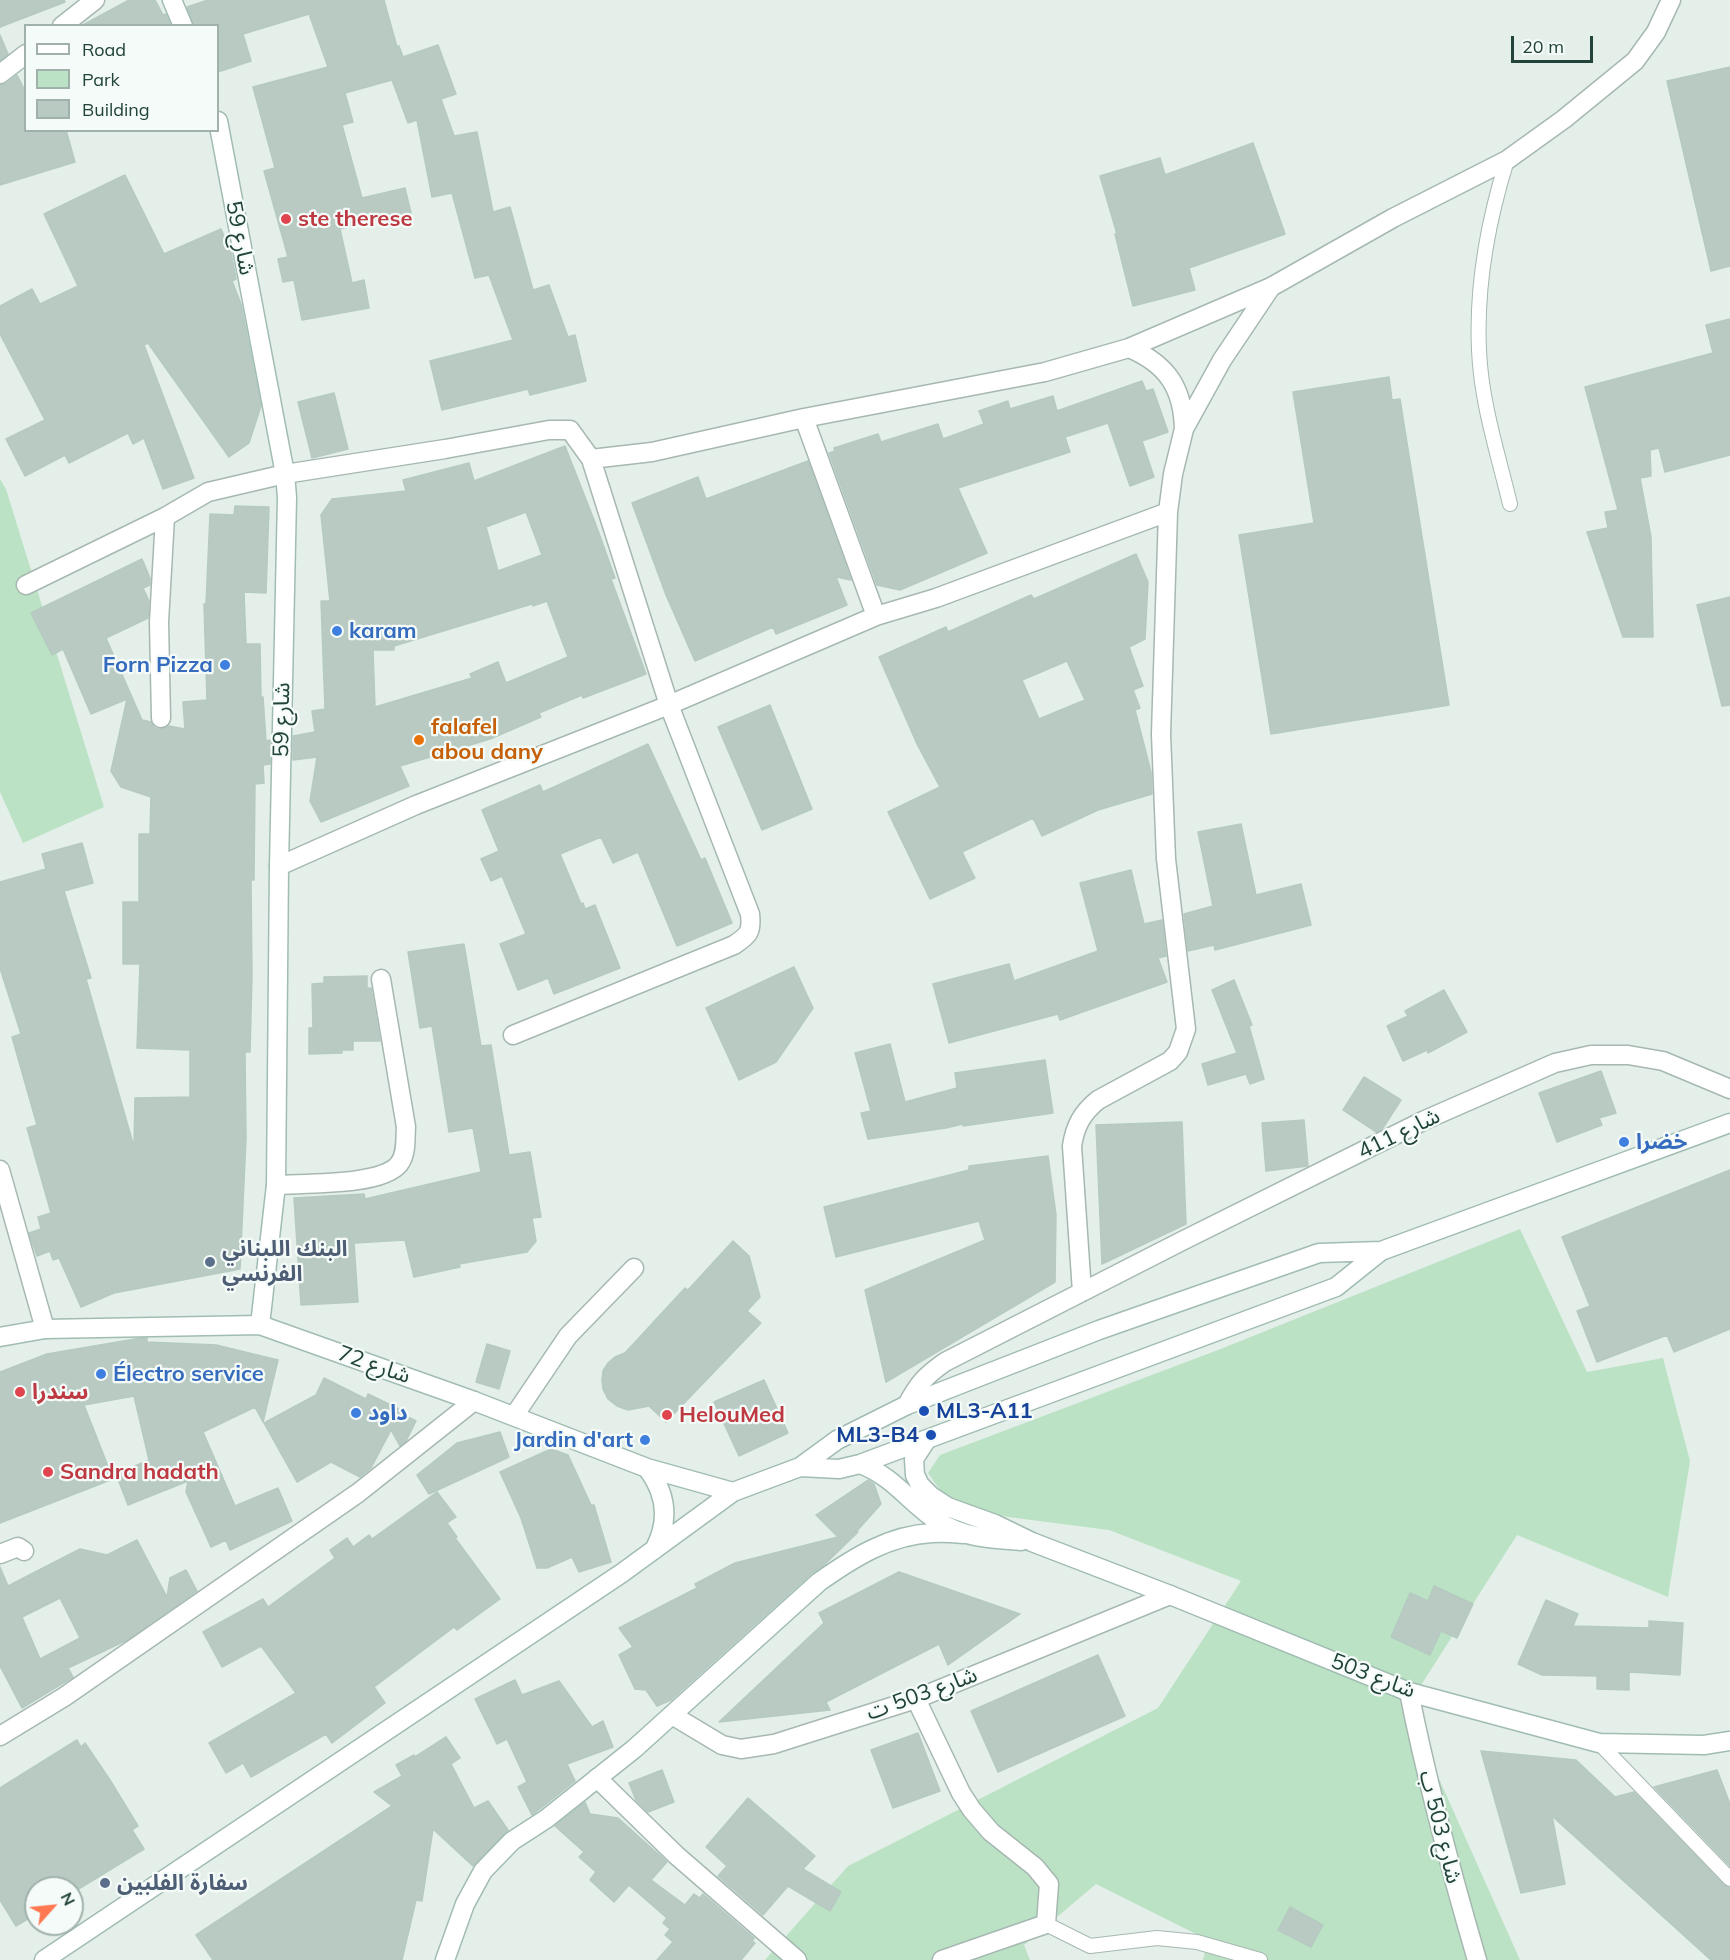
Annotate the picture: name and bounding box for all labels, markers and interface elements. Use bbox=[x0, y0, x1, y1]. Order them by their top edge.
legend bbox=[24, 24, 219, 132]
scale bar bbox=[1514, 24, 1596, 62]
text: 20 m bbox=[1522, 35, 1564, 58]
text: Road bbox=[82, 38, 126, 61]
text: Park bbox=[82, 68, 120, 91]
text: Building bbox=[82, 98, 150, 121]
street label: شارع 59 bbox=[220, 199, 260, 277]
place label: ste therese bbox=[298, 206, 412, 232]
marker: ste therese bbox=[279, 212, 293, 226]
place label: karam bbox=[349, 618, 417, 644]
marker: karam bbox=[330, 624, 344, 638]
place label: Forn Pizza bbox=[103, 652, 213, 678]
marker: Forn Pizza bbox=[218, 658, 232, 672]
street label: شارع 59 bbox=[268, 682, 296, 758]
place label: falafel abou dany bbox=[431, 714, 543, 766]
marker: falafel abou dany bbox=[412, 733, 426, 747]
street label: شارع 411 bbox=[1354, 1103, 1444, 1165]
place label: خضرا bbox=[1636, 1129, 1687, 1155]
marker: خضرا bbox=[1617, 1135, 1631, 1149]
place label: البنك اللبناني الفرنسي bbox=[222, 1236, 347, 1288]
marker: البنك اللبناني الفرنسي bbox=[203, 1255, 217, 1269]
street label: شارع 72 bbox=[334, 1340, 414, 1390]
place label: Électro service bbox=[113, 1361, 264, 1387]
marker: Électro service bbox=[94, 1367, 108, 1381]
place label: سندرا bbox=[32, 1379, 88, 1405]
marker: سندرا bbox=[13, 1385, 27, 1399]
place label: ML3-A11 bbox=[936, 1398, 1033, 1424]
place label: داود bbox=[368, 1400, 408, 1426]
place label: HelouMed bbox=[679, 1402, 785, 1428]
marker: ML3-A11 bbox=[917, 1404, 931, 1418]
marker: داود bbox=[349, 1406, 363, 1420]
marker: HelouMed bbox=[660, 1408, 674, 1422]
place label: ML3-B4 bbox=[836, 1422, 919, 1448]
place label: Jardin d'art bbox=[514, 1427, 633, 1453]
marker: ML3-B4 bbox=[924, 1428, 938, 1442]
marker: Jardin d'art bbox=[638, 1433, 652, 1447]
place label: Sandra hadath bbox=[60, 1459, 219, 1485]
marker: Sandra hadath bbox=[41, 1465, 55, 1479]
street label: شارع 503 bbox=[1327, 1648, 1419, 1704]
street label: شارع 503 ت bbox=[863, 1662, 981, 1726]
street label: شارع 503 ب bbox=[1413, 1768, 1467, 1886]
place label: سفارة الفلبين bbox=[117, 1870, 248, 1896]
north arrow bbox=[24, 1876, 84, 1936]
marker: سفارة الفلبين bbox=[98, 1876, 112, 1890]
text: N bbox=[57, 1889, 80, 1909]

